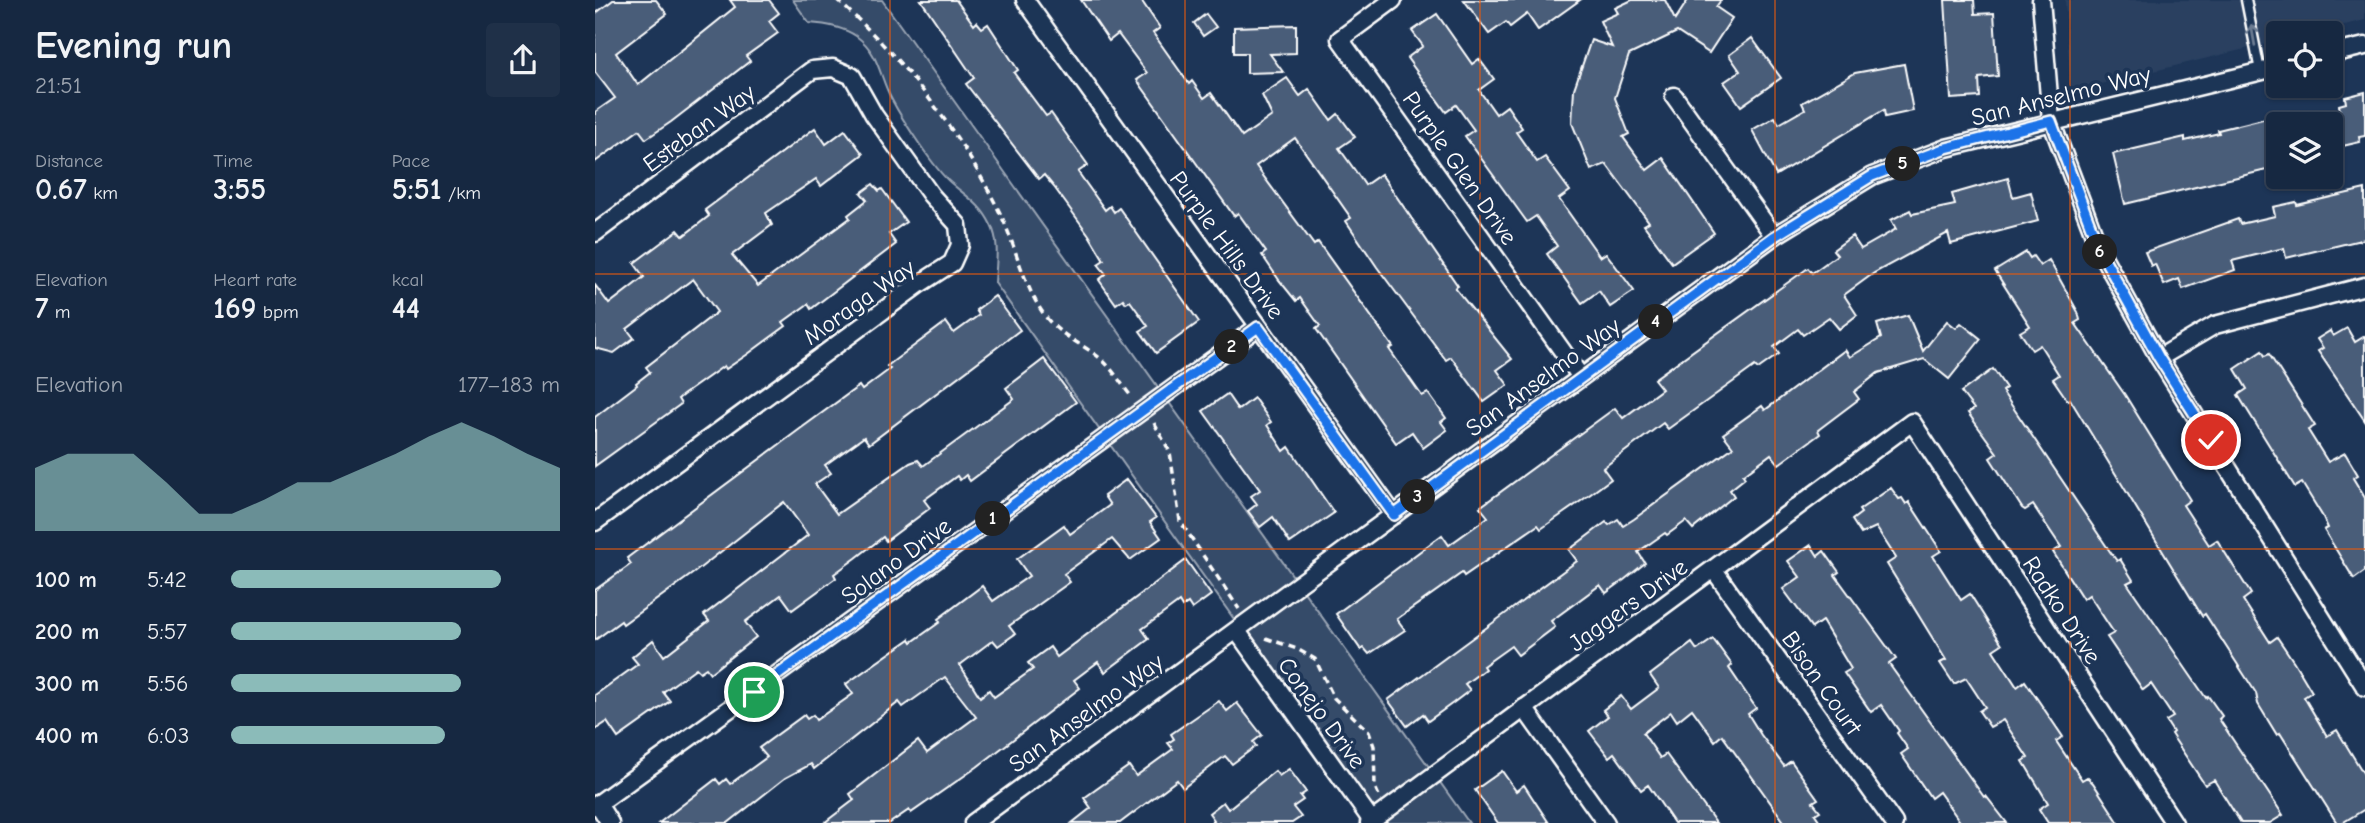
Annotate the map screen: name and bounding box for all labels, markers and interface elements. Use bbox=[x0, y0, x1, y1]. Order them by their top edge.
map controls bbox=[2266, 21, 2343, 189]
button: locate bbox=[2266, 21, 2343, 98]
button: share bbox=[486, 23, 560, 97]
text: Evening run bbox=[35, 24, 232, 68]
one-way arrow bbox=[2246, 24, 2259, 47]
street label: San Anselmo Way bbox=[1968, 60, 2154, 132]
text: 21:51 bbox=[35, 72, 82, 99]
street label: Esteban Way bbox=[638, 78, 761, 178]
street label: Purple Glen Drive bbox=[1397, 86, 1523, 250]
button: layers bbox=[2266, 112, 2343, 189]
pin: 5 bbox=[1885, 146, 1921, 182]
text: Distance bbox=[35, 150, 103, 172]
text: Time bbox=[213, 150, 253, 172]
text: Pace bbox=[392, 150, 430, 172]
text: 5 bbox=[1897, 152, 1908, 174]
street label: Purple Hills Drive bbox=[1164, 165, 1290, 325]
text: 0.67 bbox=[35, 172, 87, 207]
text: 3:55 bbox=[213, 172, 266, 207]
text: 5:51 bbox=[392, 172, 442, 207]
text: km bbox=[87, 182, 118, 204]
text: /km bbox=[442, 182, 481, 204]
pin: 6 bbox=[2083, 234, 2117, 270]
text: 6 bbox=[2095, 240, 2104, 262]
street label: Moraga Way bbox=[798, 253, 920, 351]
text: Elevation bbox=[35, 269, 108, 291]
text: Heart rate bbox=[213, 269, 297, 291]
text: kcal bbox=[392, 269, 424, 291]
text: 7 bbox=[35, 291, 49, 326]
text: 169 bbox=[213, 291, 257, 326]
text: 44 bbox=[392, 291, 420, 326]
text: m bbox=[49, 301, 71, 323]
text: bpm bbox=[257, 301, 299, 323]
pin: 4 bbox=[1639, 304, 1673, 340]
text: 4 bbox=[1651, 310, 1660, 332]
street label: San Anselmo Way bbox=[1460, 311, 1626, 442]
pin: 2 bbox=[1215, 330, 1249, 364]
text: 2 bbox=[1227, 335, 1236, 357]
text: Elevation bbox=[35, 371, 123, 398]
text: 177–183 m bbox=[458, 371, 560, 398]
pin bbox=[2181, 410, 2241, 470]
icon: check bbox=[2192, 421, 2230, 459]
pin: 3 bbox=[1401, 480, 1435, 514]
text: 3 bbox=[1413, 485, 1422, 507]
pin: 1 bbox=[975, 502, 1011, 536]
text: 1 bbox=[989, 507, 996, 529]
street label: Solano Drive bbox=[836, 512, 956, 610]
street label: Radko Drive bbox=[2017, 551, 2107, 669]
street label: Jaggers Drive bbox=[1563, 553, 1693, 657]
text: 100 m bbox=[35, 566, 97, 593]
text: 5:42 bbox=[147, 566, 187, 593]
text: 200 m bbox=[35, 618, 99, 645]
text: 5:57 bbox=[147, 618, 187, 645]
street label: Bison Court bbox=[1776, 626, 1869, 741]
street label: San Anselmo Way bbox=[1003, 647, 1169, 778]
street label: Conejo Drive bbox=[1272, 652, 1372, 774]
pin bbox=[724, 662, 784, 722]
text: 300 m bbox=[35, 670, 99, 697]
text: 5:56 bbox=[147, 670, 189, 697]
icon: arrive bbox=[735, 673, 773, 711]
text: 400 m bbox=[35, 722, 99, 749]
text: 6:03 bbox=[147, 722, 189, 749]

